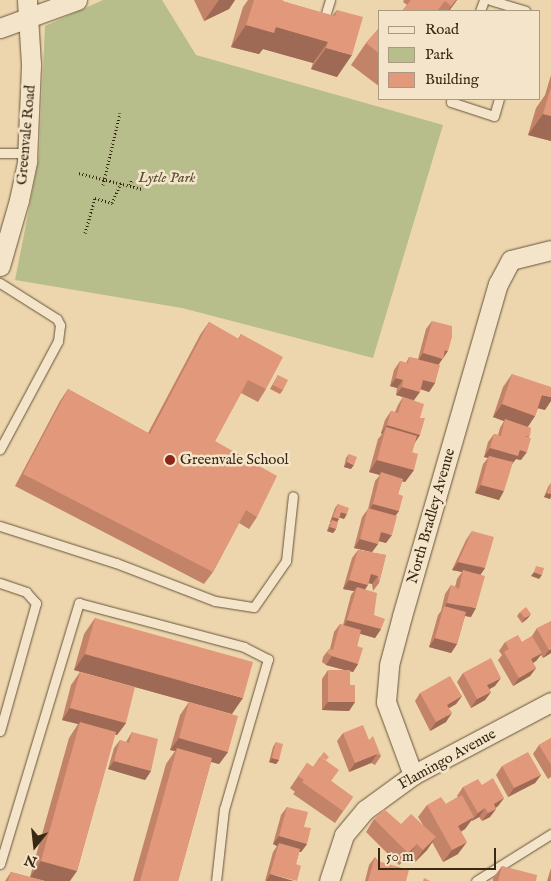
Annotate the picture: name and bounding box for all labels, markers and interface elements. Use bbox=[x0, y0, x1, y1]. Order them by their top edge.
legend bbox=[378, 10, 541, 100]
text: Road bbox=[425, 20, 459, 39]
text: Park bbox=[425, 45, 454, 64]
text: Building bbox=[425, 70, 479, 89]
street label: Greenvale Road bbox=[13, 84, 39, 186]
park label: Lytle Park bbox=[138, 169, 196, 187]
street label: North Bradley Avenue bbox=[403, 446, 459, 586]
place label: Greenvale School bbox=[180, 451, 289, 469]
marker: Greenvale School bbox=[164, 454, 176, 466]
street label: Flamingo Avenue bbox=[395, 725, 499, 793]
north arrow bbox=[10, 821, 60, 871]
scale bar bbox=[381, 838, 498, 870]
text: 50 m bbox=[386, 847, 414, 866]
text: N bbox=[23, 850, 39, 871]

